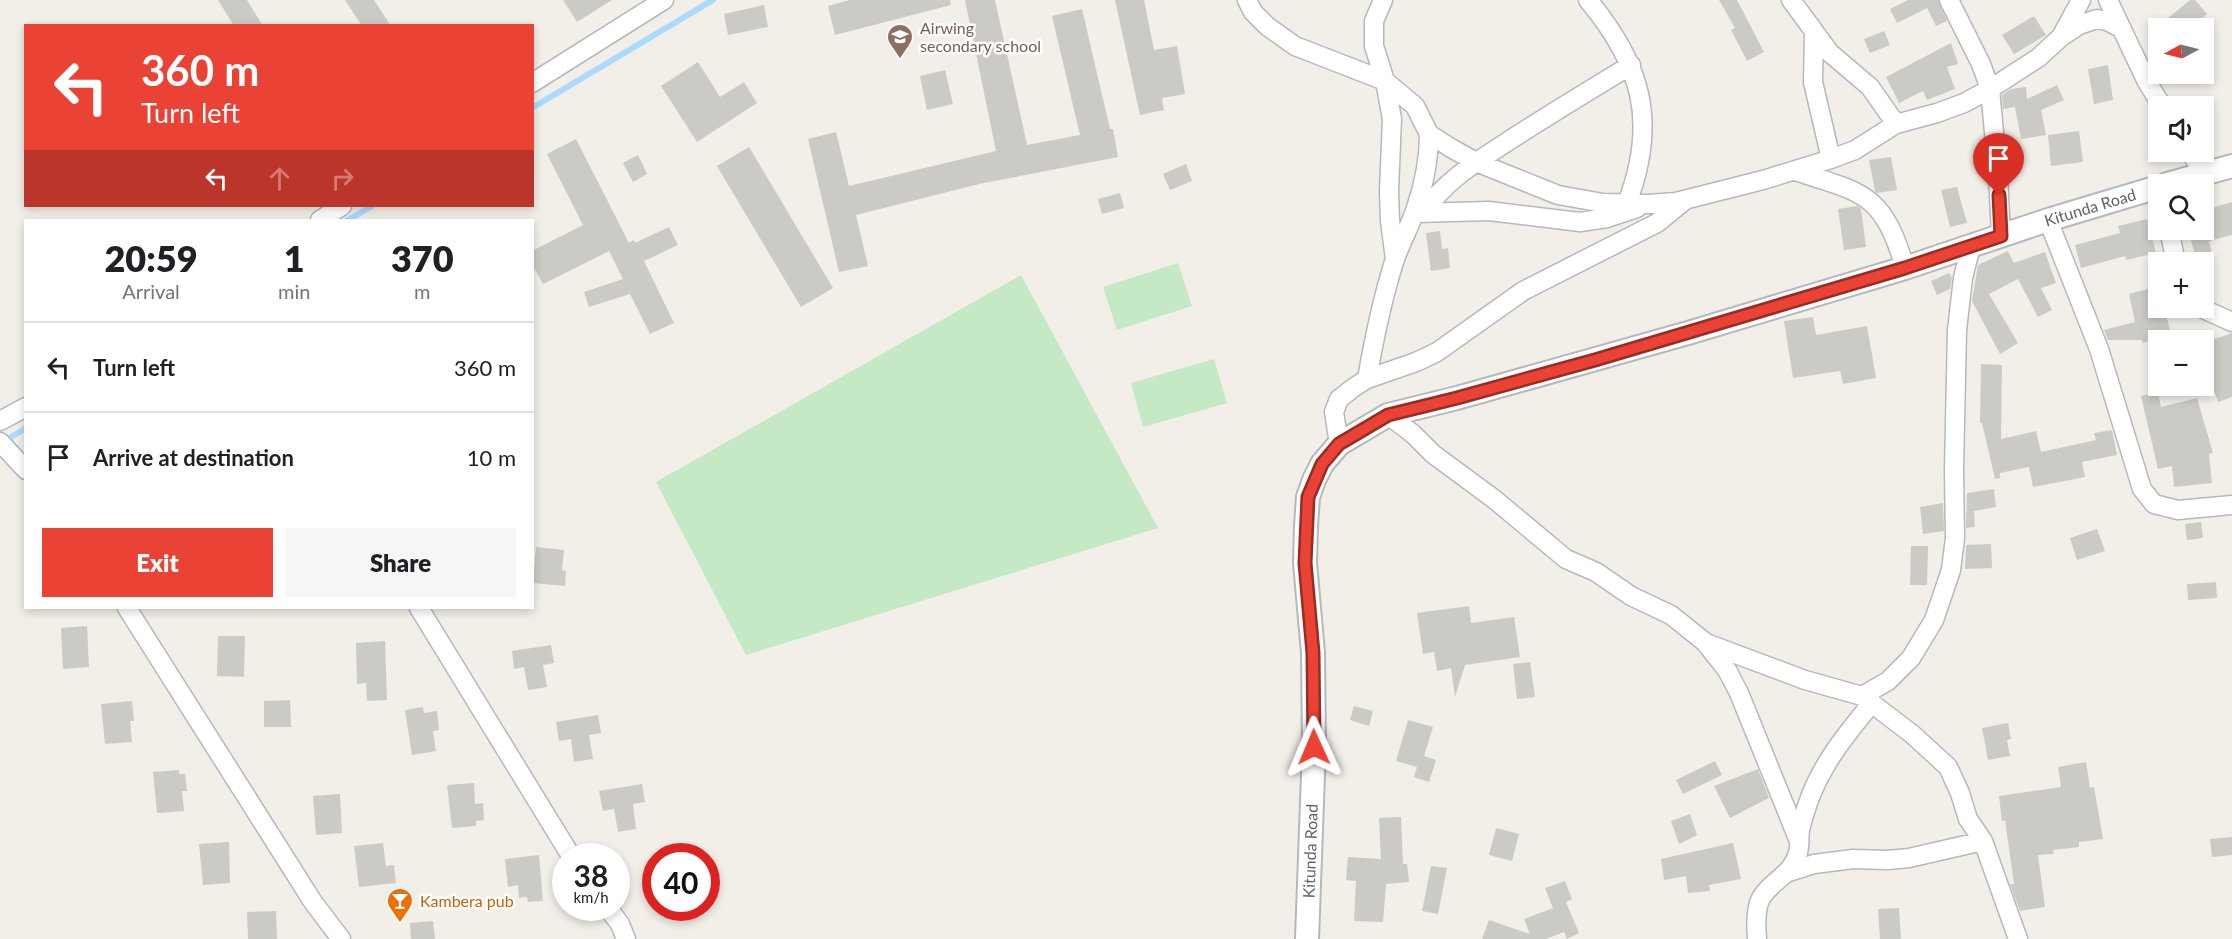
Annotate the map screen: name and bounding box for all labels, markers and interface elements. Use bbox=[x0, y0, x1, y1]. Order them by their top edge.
place label: Airwing secondary school bbox=[920, 18, 1041, 55]
north arrow bbox=[2148, 18, 2214, 84]
map controls bbox=[2148, 18, 2214, 396]
school or university icon: Airwing secondary school bbox=[885, 22, 915, 60]
text: 360 m bbox=[141, 45, 259, 95]
icon: left bbox=[42, 48, 120, 126]
text: Turn left bbox=[141, 96, 240, 129]
button: sound bbox=[2148, 96, 2214, 162]
pin bbox=[1973, 133, 2024, 195]
icon: arrive bbox=[1982, 142, 2015, 175]
icon: left bbox=[200, 162, 233, 195]
icon: ahead bbox=[263, 162, 296, 195]
icon: right bbox=[326, 162, 359, 195]
button: search bbox=[2148, 174, 2214, 240]
street label: Kitunda Road bbox=[2042, 184, 2138, 230]
text: 20:59 bbox=[104, 236, 198, 280]
text: 1 bbox=[284, 236, 305, 280]
text: 370 bbox=[391, 236, 454, 280]
button: + bbox=[2148, 252, 2214, 318]
text: Arrival bbox=[122, 279, 180, 303]
text: min bbox=[278, 279, 310, 303]
text: m bbox=[414, 279, 430, 303]
button: − bbox=[2148, 330, 2214, 396]
icon: left bbox=[42, 351, 75, 384]
text: Turn left bbox=[93, 354, 175, 381]
text: 360 m bbox=[454, 354, 516, 381]
icon: arrive bbox=[42, 441, 75, 474]
text: Arrive at destination bbox=[93, 444, 294, 471]
text: 10 m bbox=[467, 444, 516, 471]
button: Exit bbox=[42, 528, 273, 597]
button: Share bbox=[285, 528, 516, 597]
position arrow bbox=[1282, 715, 1346, 779]
street label: Kitunda Road bbox=[1298, 803, 1321, 899]
speed limit sign: 40 bbox=[642, 843, 720, 921]
text: 38 bbox=[574, 857, 608, 893]
bar icon: Kambera pub bbox=[385, 886, 415, 924]
text: km/h bbox=[573, 888, 609, 906]
place label: Kambera pub bbox=[420, 891, 514, 910]

